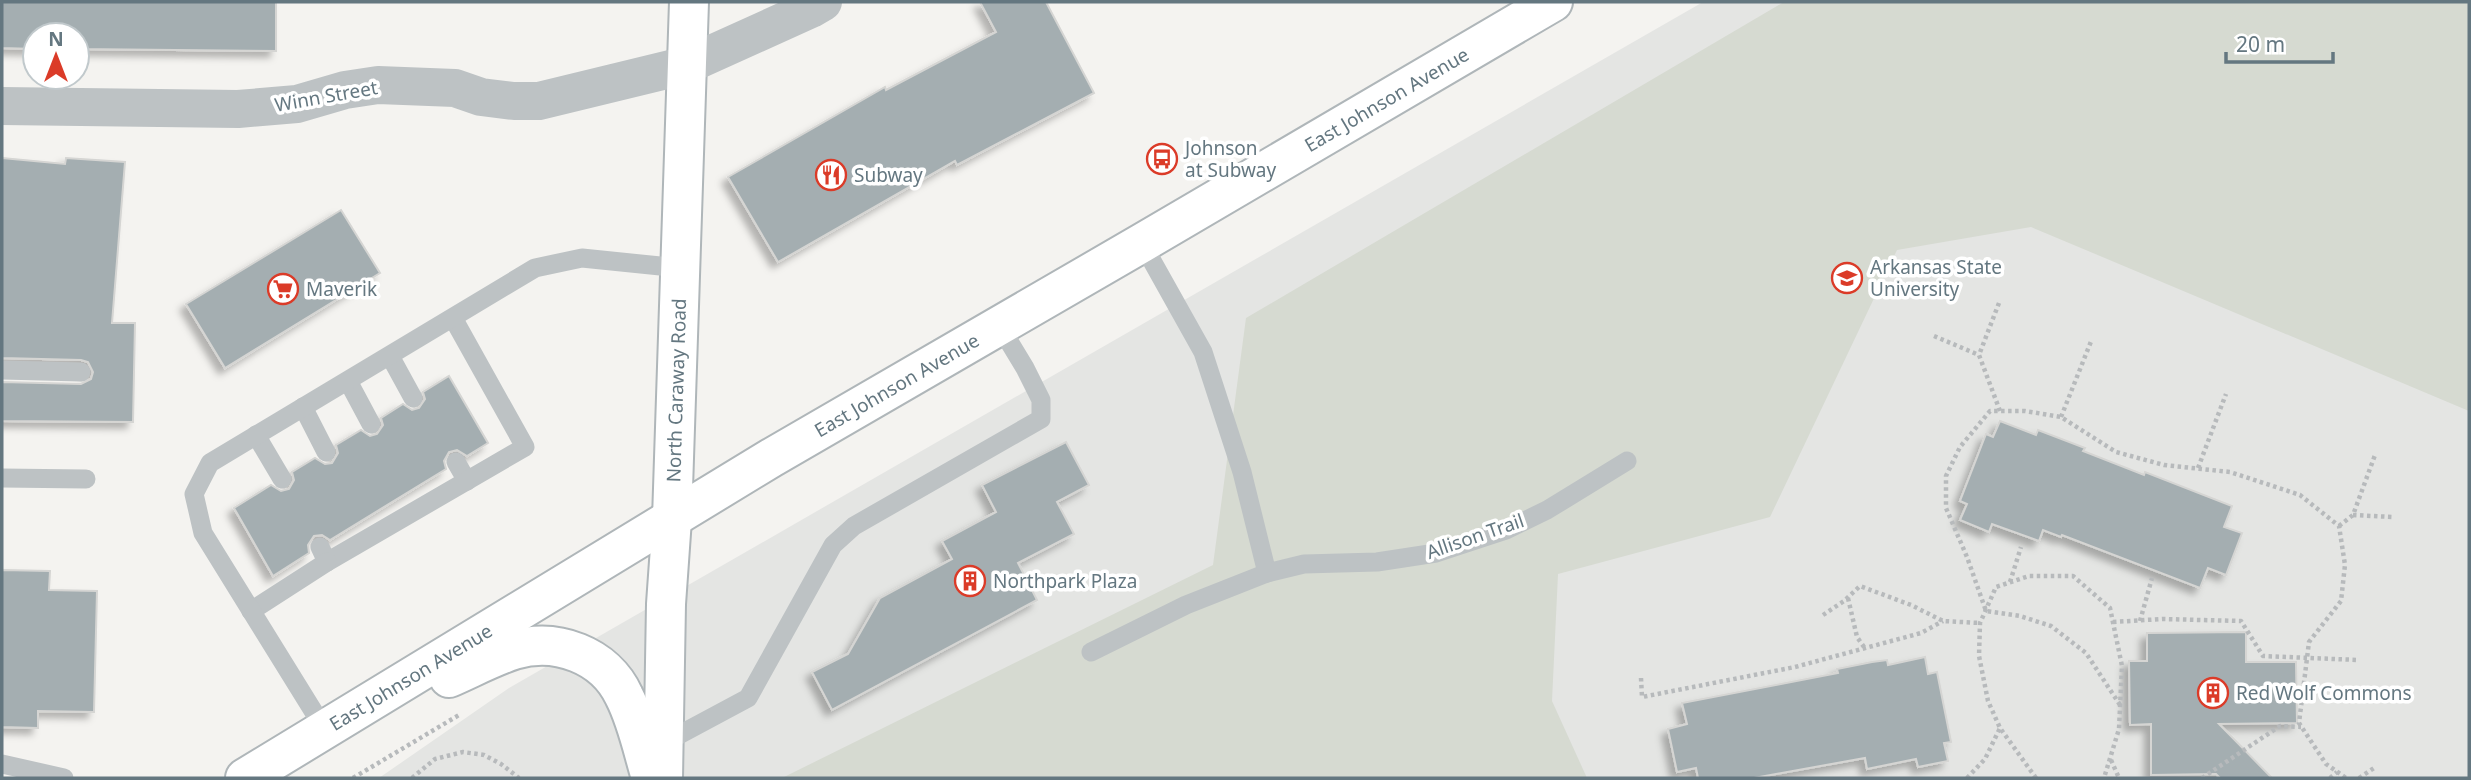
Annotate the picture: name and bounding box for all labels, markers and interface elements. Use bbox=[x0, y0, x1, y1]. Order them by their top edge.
north arrow bbox=[21, 21, 91, 91]
scale bar bbox=[2226, 21, 2333, 65]
text: N bbox=[48, 26, 64, 52]
text: 20 m bbox=[2236, 30, 2285, 58]
street label: East Johnson Avenue bbox=[1300, 41, 1474, 158]
street label: Winn Street bbox=[273, 74, 380, 118]
place label: Johnson at Subway bbox=[1183, 135, 1277, 183]
bus stop icon: Johnson at Subway bbox=[1145, 142, 1179, 176]
restaurant icon: Subway bbox=[814, 158, 848, 192]
place label: Subway bbox=[854, 162, 923, 188]
place label: Arkansas State University bbox=[1870, 254, 2002, 302]
school or university icon: Arkansas State University bbox=[1830, 261, 1864, 295]
supermarket icon: Maverik bbox=[266, 272, 300, 306]
place label: Maverik bbox=[306, 276, 377, 302]
street label: North Caraway Road bbox=[660, 298, 692, 483]
street label: East Johnson Avenue bbox=[810, 327, 984, 443]
street label: Allison Trail bbox=[1423, 507, 1527, 565]
building icon: Northpark Plaza bbox=[953, 564, 987, 598]
place label: Northpark Plaza bbox=[993, 568, 1137, 594]
street label: East Johnson Avenue bbox=[324, 618, 497, 737]
building icon: Red Wolf Commons bbox=[2196, 676, 2230, 710]
place label: Red Wolf Commons bbox=[2236, 680, 2412, 706]

